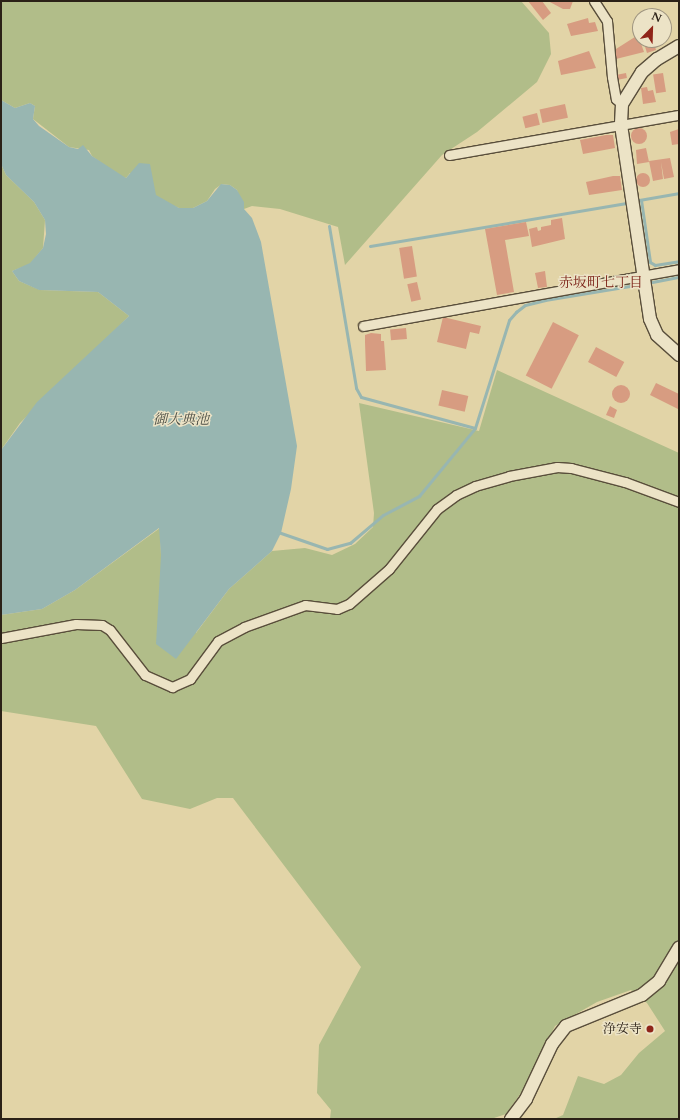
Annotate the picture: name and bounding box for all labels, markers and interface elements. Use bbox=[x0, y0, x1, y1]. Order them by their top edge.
north arrow bbox=[632, 8, 672, 48]
text: N bbox=[649, 9, 664, 26]
district label: 赤坂町七丁目 bbox=[559, 275, 643, 291]
water label: 御大典池 bbox=[153, 412, 209, 428]
place label: 浄安寺 bbox=[603, 1021, 642, 1037]
marker: 浄安寺 bbox=[645, 1024, 655, 1034]

